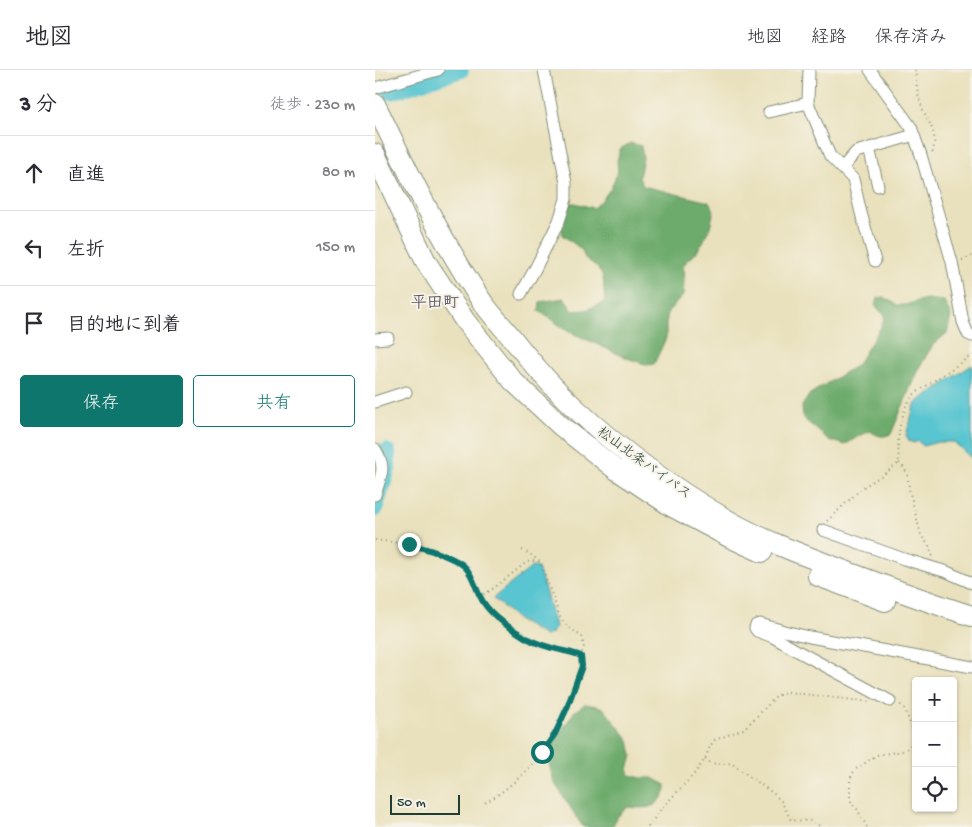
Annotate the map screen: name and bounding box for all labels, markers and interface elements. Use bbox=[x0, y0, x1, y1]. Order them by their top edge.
text: 地図 bbox=[25, 25, 73, 54]
text: 地図 bbox=[747, 28, 783, 49]
text: 経路 bbox=[811, 28, 847, 49]
text: 保存済み bbox=[875, 28, 947, 49]
text: 3 分 bbox=[20, 94, 57, 119]
text: 徒歩 · 230 m bbox=[270, 97, 355, 116]
icon: ahead bbox=[20, 159, 48, 187]
text: 80 m bbox=[322, 164, 355, 183]
text: 直進 bbox=[67, 165, 105, 188]
icon: left bbox=[20, 234, 48, 262]
text: 150 m bbox=[316, 239, 355, 258]
text: 左折 bbox=[67, 240, 105, 263]
district label: 平田町 bbox=[411, 294, 459, 314]
icon: arrive bbox=[20, 309, 48, 337]
text: 目的地に到着 bbox=[67, 315, 181, 338]
button: 保存 bbox=[20, 375, 183, 427]
button: 共有 bbox=[193, 375, 355, 427]
street label: 松山北条バイパス bbox=[593, 424, 694, 504]
route end bbox=[398, 533, 421, 556]
map controls bbox=[912, 677, 957, 812]
button: + bbox=[912, 677, 957, 722]
button: − bbox=[912, 722, 957, 767]
route start bbox=[531, 741, 554, 764]
button: locate bbox=[912, 767, 957, 812]
scale bar bbox=[390, 792, 460, 815]
text: 50 m bbox=[397, 795, 426, 812]

